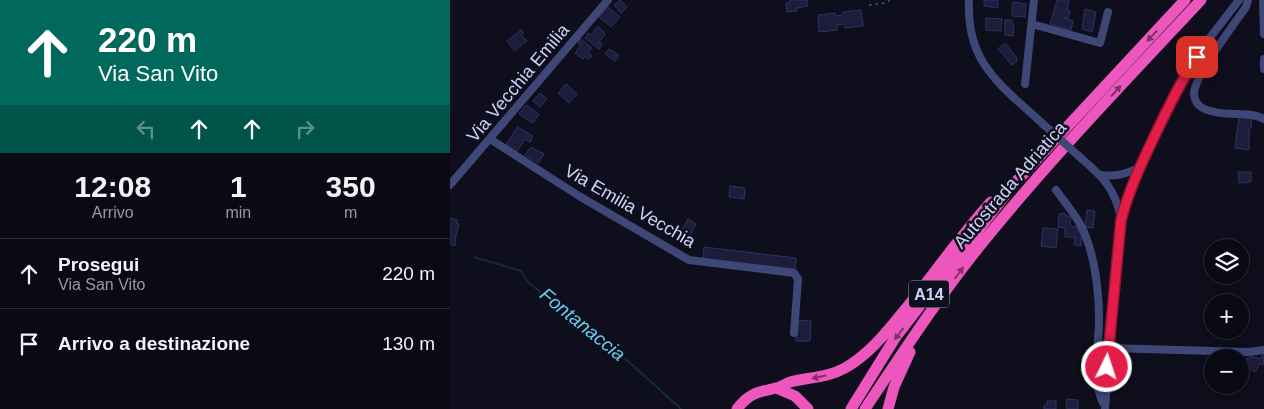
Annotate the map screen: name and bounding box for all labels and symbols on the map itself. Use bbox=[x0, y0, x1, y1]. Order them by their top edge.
street label: Via Vecchia Emilia bbox=[463, 19, 574, 146]
one-way arrow bbox=[1146, 29, 1158, 41]
pin bbox=[1176, 36, 1218, 78]
one-way arrow bbox=[1110, 85, 1122, 97]
street label: Autostrada Adriatica bbox=[950, 117, 1071, 252]
street label: Via Emilia Vecchia bbox=[561, 160, 700, 252]
one-way arrow bbox=[954, 266, 964, 280]
road number: A14 bbox=[909, 280, 949, 308]
water label: Fontanaccia bbox=[536, 284, 630, 365]
one-way arrow bbox=[893, 327, 904, 340]
position arrow bbox=[1080, 340, 1132, 392]
one-way arrow bbox=[812, 373, 827, 381]

